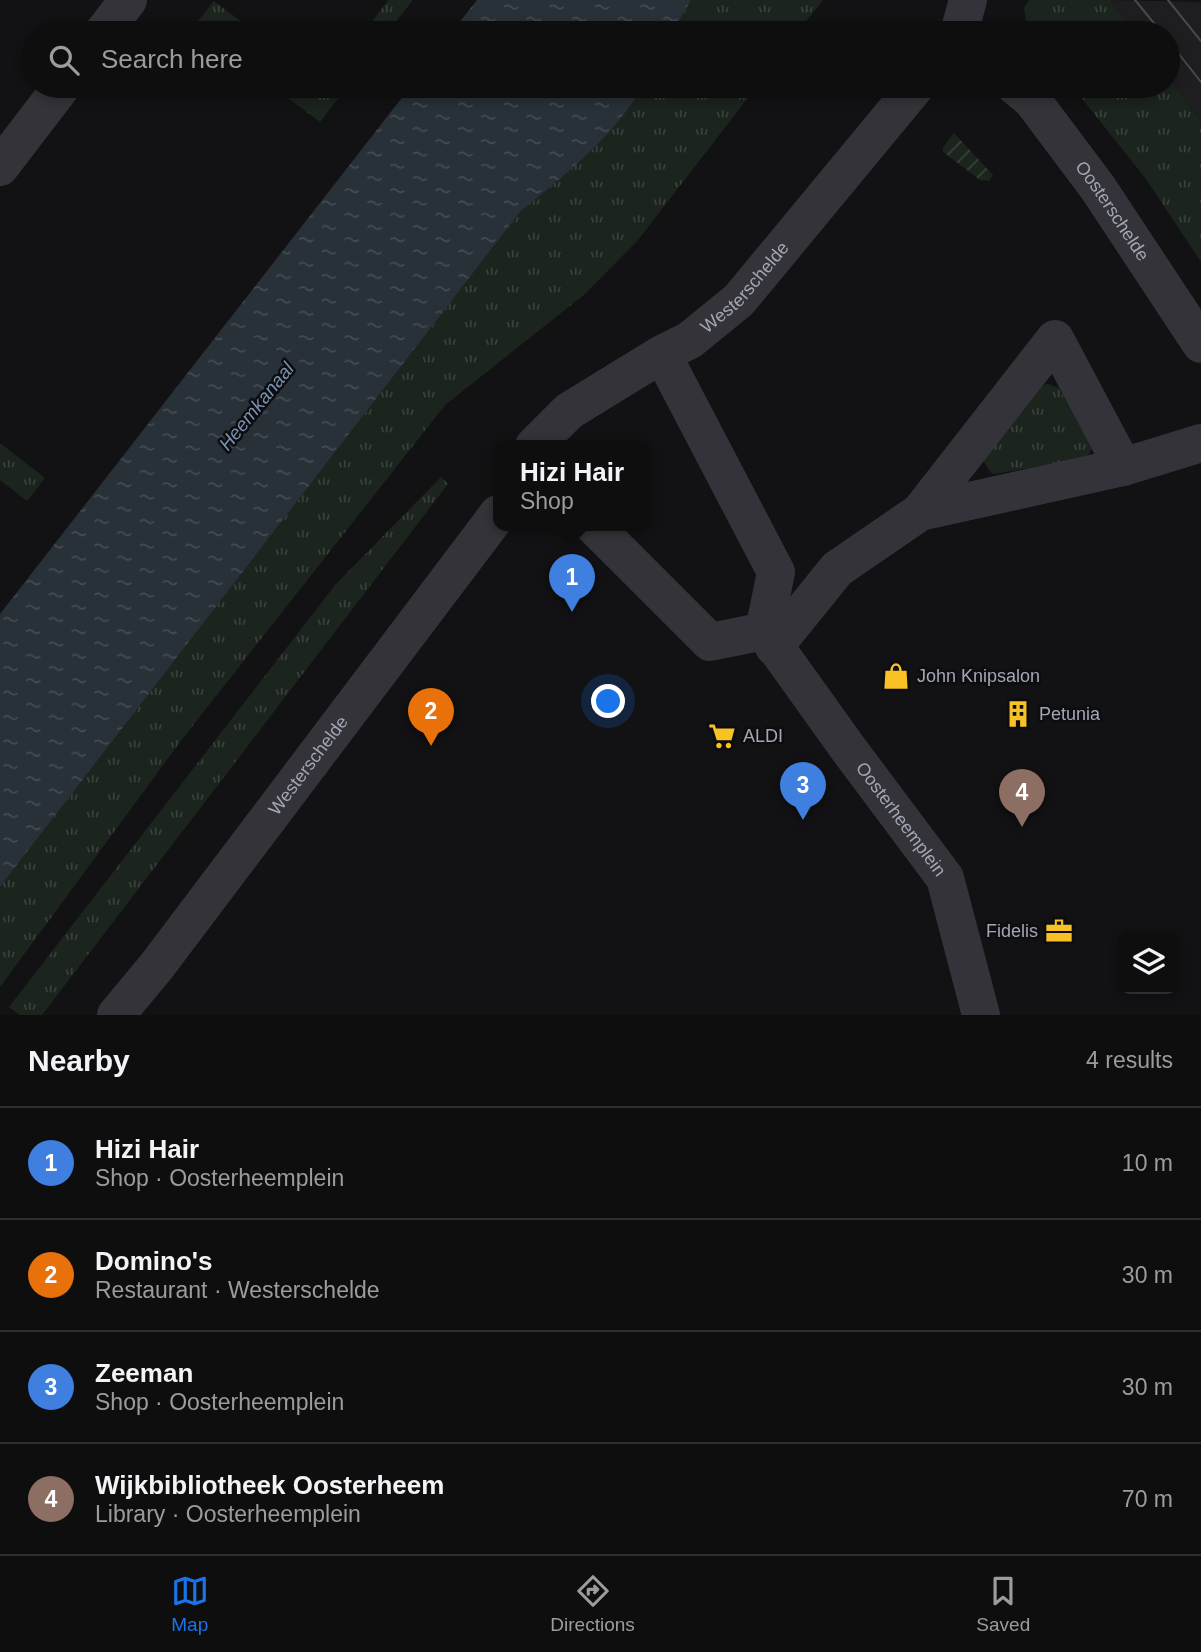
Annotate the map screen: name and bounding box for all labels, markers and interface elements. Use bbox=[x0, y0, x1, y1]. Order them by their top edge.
search box bbox=[21, 21, 1180, 98]
icon: search bbox=[45, 41, 83, 79]
text: Search here bbox=[101, 44, 243, 74]
street label: Oosterschelde bbox=[1071, 157, 1153, 264]
street label: Westerschelde bbox=[697, 238, 793, 337]
water label: Heemkanaal bbox=[215, 358, 299, 454]
popup bbox=[493, 440, 651, 531]
text: Hizi Hair bbox=[520, 457, 624, 487]
text: Shop bbox=[520, 488, 574, 514]
pin: 1 bbox=[549, 554, 595, 612]
shop icon: John Knipsalon bbox=[881, 661, 911, 691]
place label: John Knipsalon bbox=[917, 666, 1040, 686]
your location bbox=[591, 684, 625, 718]
pin: 2 bbox=[408, 688, 454, 746]
building icon: Petunia bbox=[1003, 699, 1033, 729]
place label: Petunia bbox=[1039, 704, 1101, 724]
street label: Westerschelde bbox=[264, 712, 352, 819]
supermarket icon: ALDI bbox=[707, 721, 737, 751]
place label: ALDI bbox=[743, 726, 783, 746]
street label: Oosterheemplein bbox=[852, 758, 950, 880]
pin: 3 bbox=[780, 762, 826, 820]
pin: 4 bbox=[999, 769, 1045, 827]
office icon: Fidelis bbox=[1044, 916, 1074, 946]
place label: Fidelis bbox=[986, 921, 1038, 941]
map controls bbox=[1117, 931, 1180, 994]
button: layers bbox=[1117, 931, 1180, 994]
text: Nearby bbox=[28, 1044, 130, 1077]
text: 4 results bbox=[1086, 1047, 1173, 1073]
text: Hizi Hair bbox=[95, 1134, 199, 1164]
text: 1 bbox=[45, 1150, 57, 1176]
text: 10 m bbox=[1122, 1150, 1173, 1176]
text: Shop · Oosterheemplein bbox=[95, 1165, 344, 1191]
text: Domino's bbox=[95, 1246, 212, 1276]
text: 2 bbox=[45, 1262, 57, 1288]
text: 30 m bbox=[1122, 1262, 1173, 1288]
text: Restaurant · Westerschelde bbox=[95, 1277, 380, 1303]
text: Zeeman bbox=[95, 1358, 193, 1388]
text: 3 bbox=[45, 1374, 57, 1400]
text: 30 m bbox=[1122, 1374, 1173, 1400]
text: Shop · Oosterheemplein bbox=[95, 1389, 344, 1415]
text: Wijkbibliotheek Oosterheem bbox=[95, 1470, 444, 1500]
text: 4 bbox=[45, 1486, 57, 1512]
text: 70 m bbox=[1122, 1486, 1173, 1512]
text: Library · Oosterheemplein bbox=[95, 1501, 361, 1527]
tab: Map bbox=[171, 1572, 209, 1636]
tab: Directions bbox=[550, 1572, 635, 1636]
tab: Saved bbox=[976, 1572, 1030, 1636]

